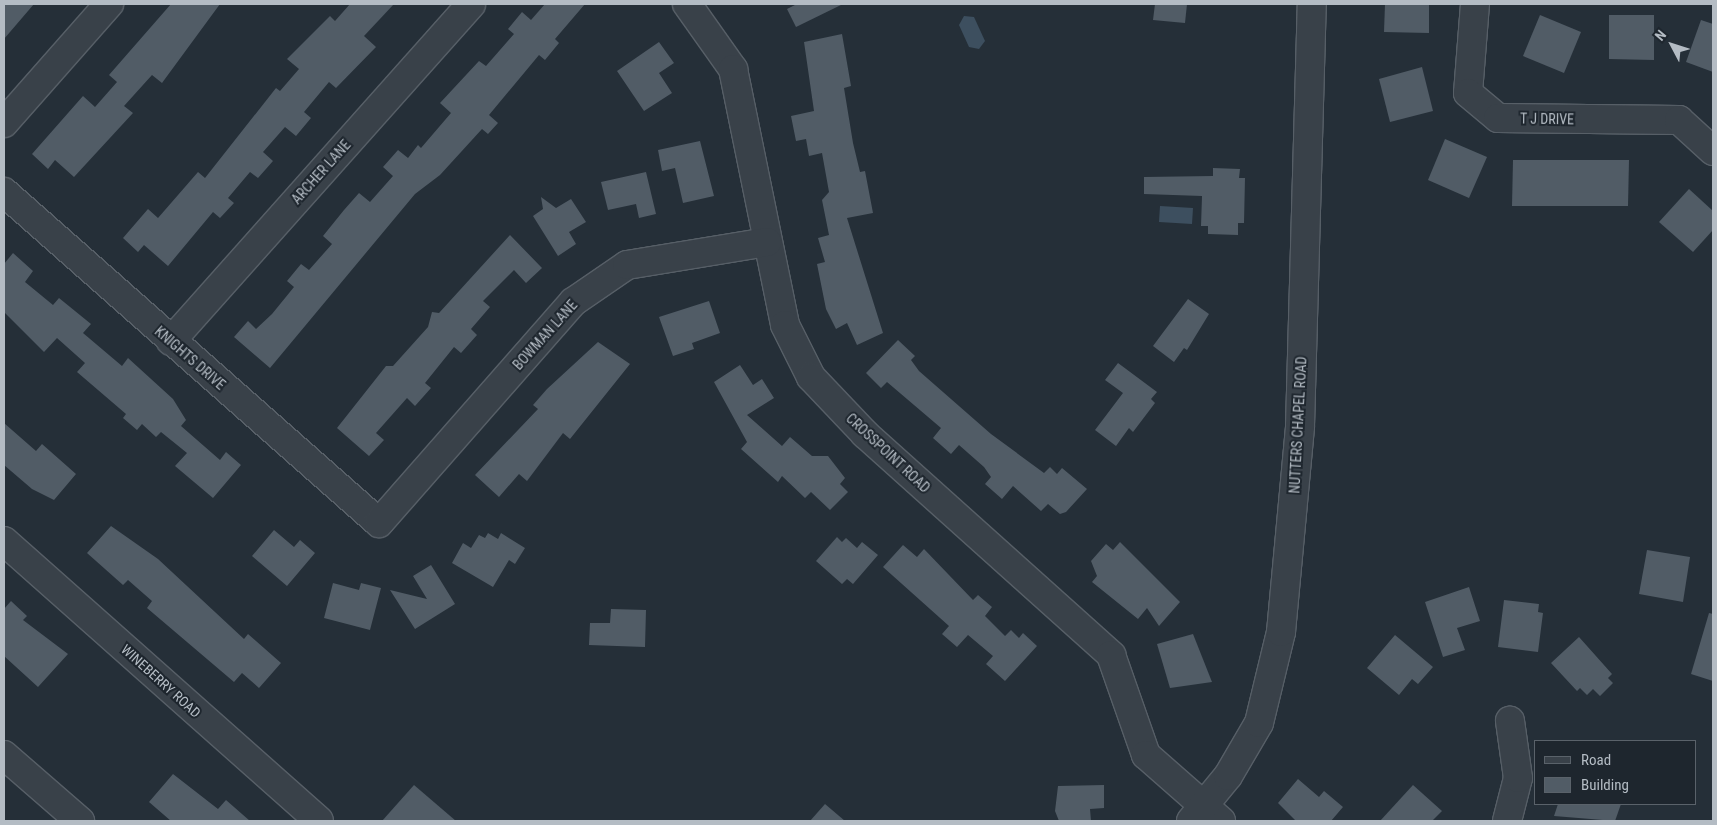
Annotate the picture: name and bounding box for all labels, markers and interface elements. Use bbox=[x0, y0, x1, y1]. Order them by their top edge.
north arrow bbox=[1647, 20, 1697, 70]
text: N bbox=[1652, 27, 1669, 44]
street label: T J DRIVE bbox=[1520, 110, 1574, 128]
street label: ARCHER LANE bbox=[288, 137, 354, 207]
street label: BOWMAN LANE bbox=[509, 297, 581, 373]
street label: KNIGHTS DRIVE bbox=[151, 323, 229, 393]
street label: NUTTERS CHAPEL ROAD bbox=[1286, 356, 1310, 494]
street label: CROSSPOINT ROAD bbox=[843, 410, 933, 496]
street label: WINEBERRY ROAD bbox=[118, 641, 204, 721]
legend bbox=[1534, 740, 1697, 805]
text: Road bbox=[1581, 751, 1611, 769]
text: Building bbox=[1581, 776, 1629, 794]

